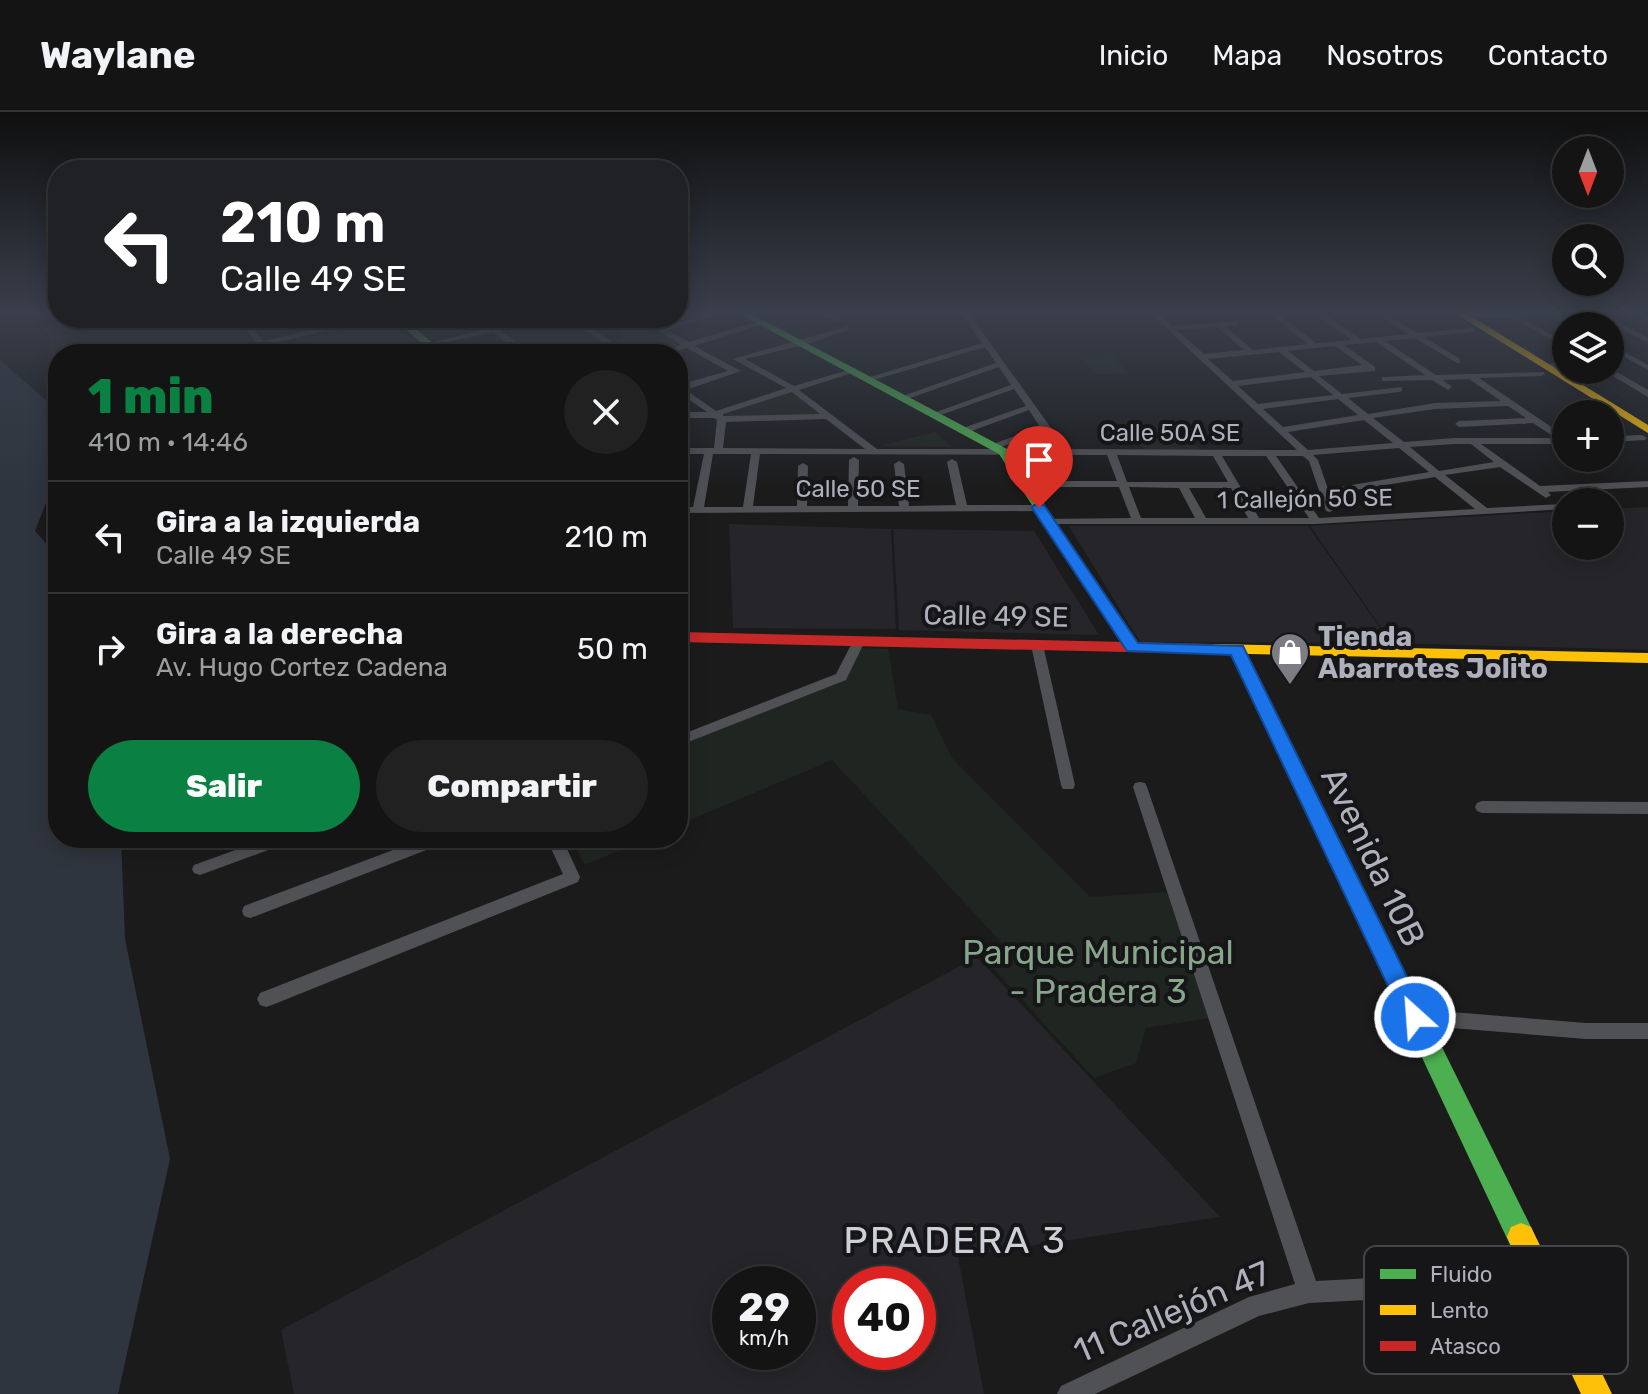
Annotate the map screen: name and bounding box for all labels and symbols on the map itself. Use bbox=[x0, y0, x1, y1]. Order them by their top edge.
north arrow bbox=[1552, 136, 1624, 208]
street label: Calle 50A SE bbox=[1100, 419, 1240, 447]
pin bbox=[1005, 426, 1073, 508]
street label: Calle 50 SE bbox=[795, 475, 921, 503]
street label: 1 Callejón 50 SE bbox=[1217, 483, 1393, 515]
street label: Calle 49 SE bbox=[923, 598, 1069, 634]
place label: Tienda Abarrotes Jolito bbox=[1318, 620, 1548, 685]
shop icon: Tienda Abarrotes Jolito bbox=[1269, 631, 1311, 686]
street label: Avenida 10B bbox=[1312, 761, 1434, 953]
park label: Parque Municipal - Pradera 3 bbox=[962, 932, 1234, 1012]
position arrow bbox=[1373, 975, 1457, 1059]
district label: PRADERA 3 bbox=[843, 1217, 1067, 1263]
legend bbox=[1364, 1246, 1628, 1374]
street label: 11 Callejón 47 bbox=[1068, 1252, 1276, 1372]
text: Fluido bbox=[1430, 1261, 1492, 1288]
speed limit sign: 40 bbox=[832, 1266, 936, 1370]
text: Lento bbox=[1430, 1297, 1489, 1324]
text: Atasco bbox=[1430, 1333, 1501, 1360]

